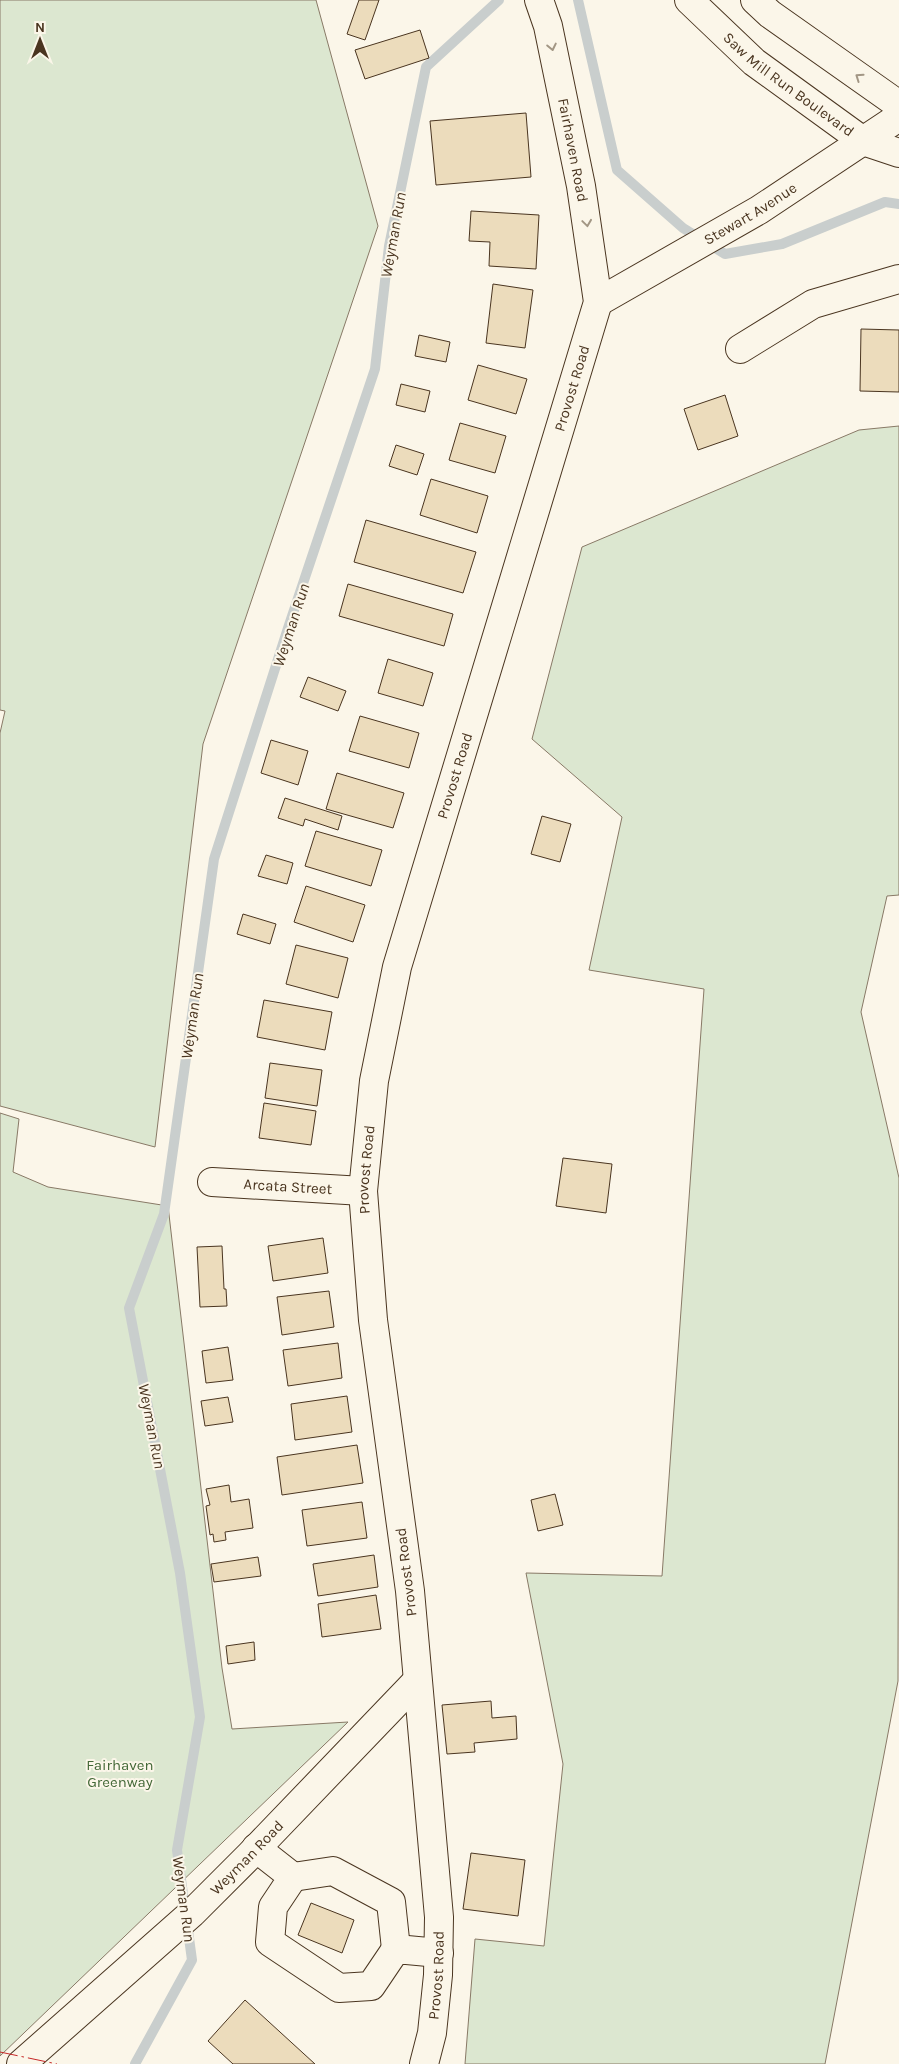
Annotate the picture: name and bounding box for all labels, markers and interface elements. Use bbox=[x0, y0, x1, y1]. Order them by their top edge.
north arrow bbox=[15, 15, 65, 65]
text: N bbox=[35, 19, 45, 36]
street label: Saw Mill Run Boulevard bbox=[719, 29, 858, 141]
one-way arrow bbox=[546, 42, 557, 51]
one-way arrow bbox=[855, 74, 865, 83]
street label: Fairhaven Road bbox=[554, 97, 592, 203]
street label: Stewart Avenue bbox=[700, 179, 800, 249]
water label: Weyman Run bbox=[376, 191, 410, 279]
one-way arrow bbox=[581, 220, 592, 228]
street label: Provost Road bbox=[550, 343, 593, 434]
water label: Weyman Run bbox=[269, 581, 313, 669]
street label: Provost Road bbox=[433, 731, 476, 821]
water label: Weyman Run bbox=[177, 972, 207, 1060]
street label: Provost Road bbox=[354, 1124, 379, 1215]
street label: Arcata Street bbox=[243, 1175, 333, 1198]
water label: Weyman Run bbox=[134, 1382, 170, 1470]
street label: Provost Road bbox=[392, 1527, 420, 1617]
park label: Fairhaven Greenway bbox=[86, 1756, 154, 1791]
street label: Weyman Road bbox=[206, 1817, 287, 1899]
water label: Weyman Run bbox=[169, 1855, 199, 1943]
street label: Provost Road bbox=[424, 1931, 448, 2021]

